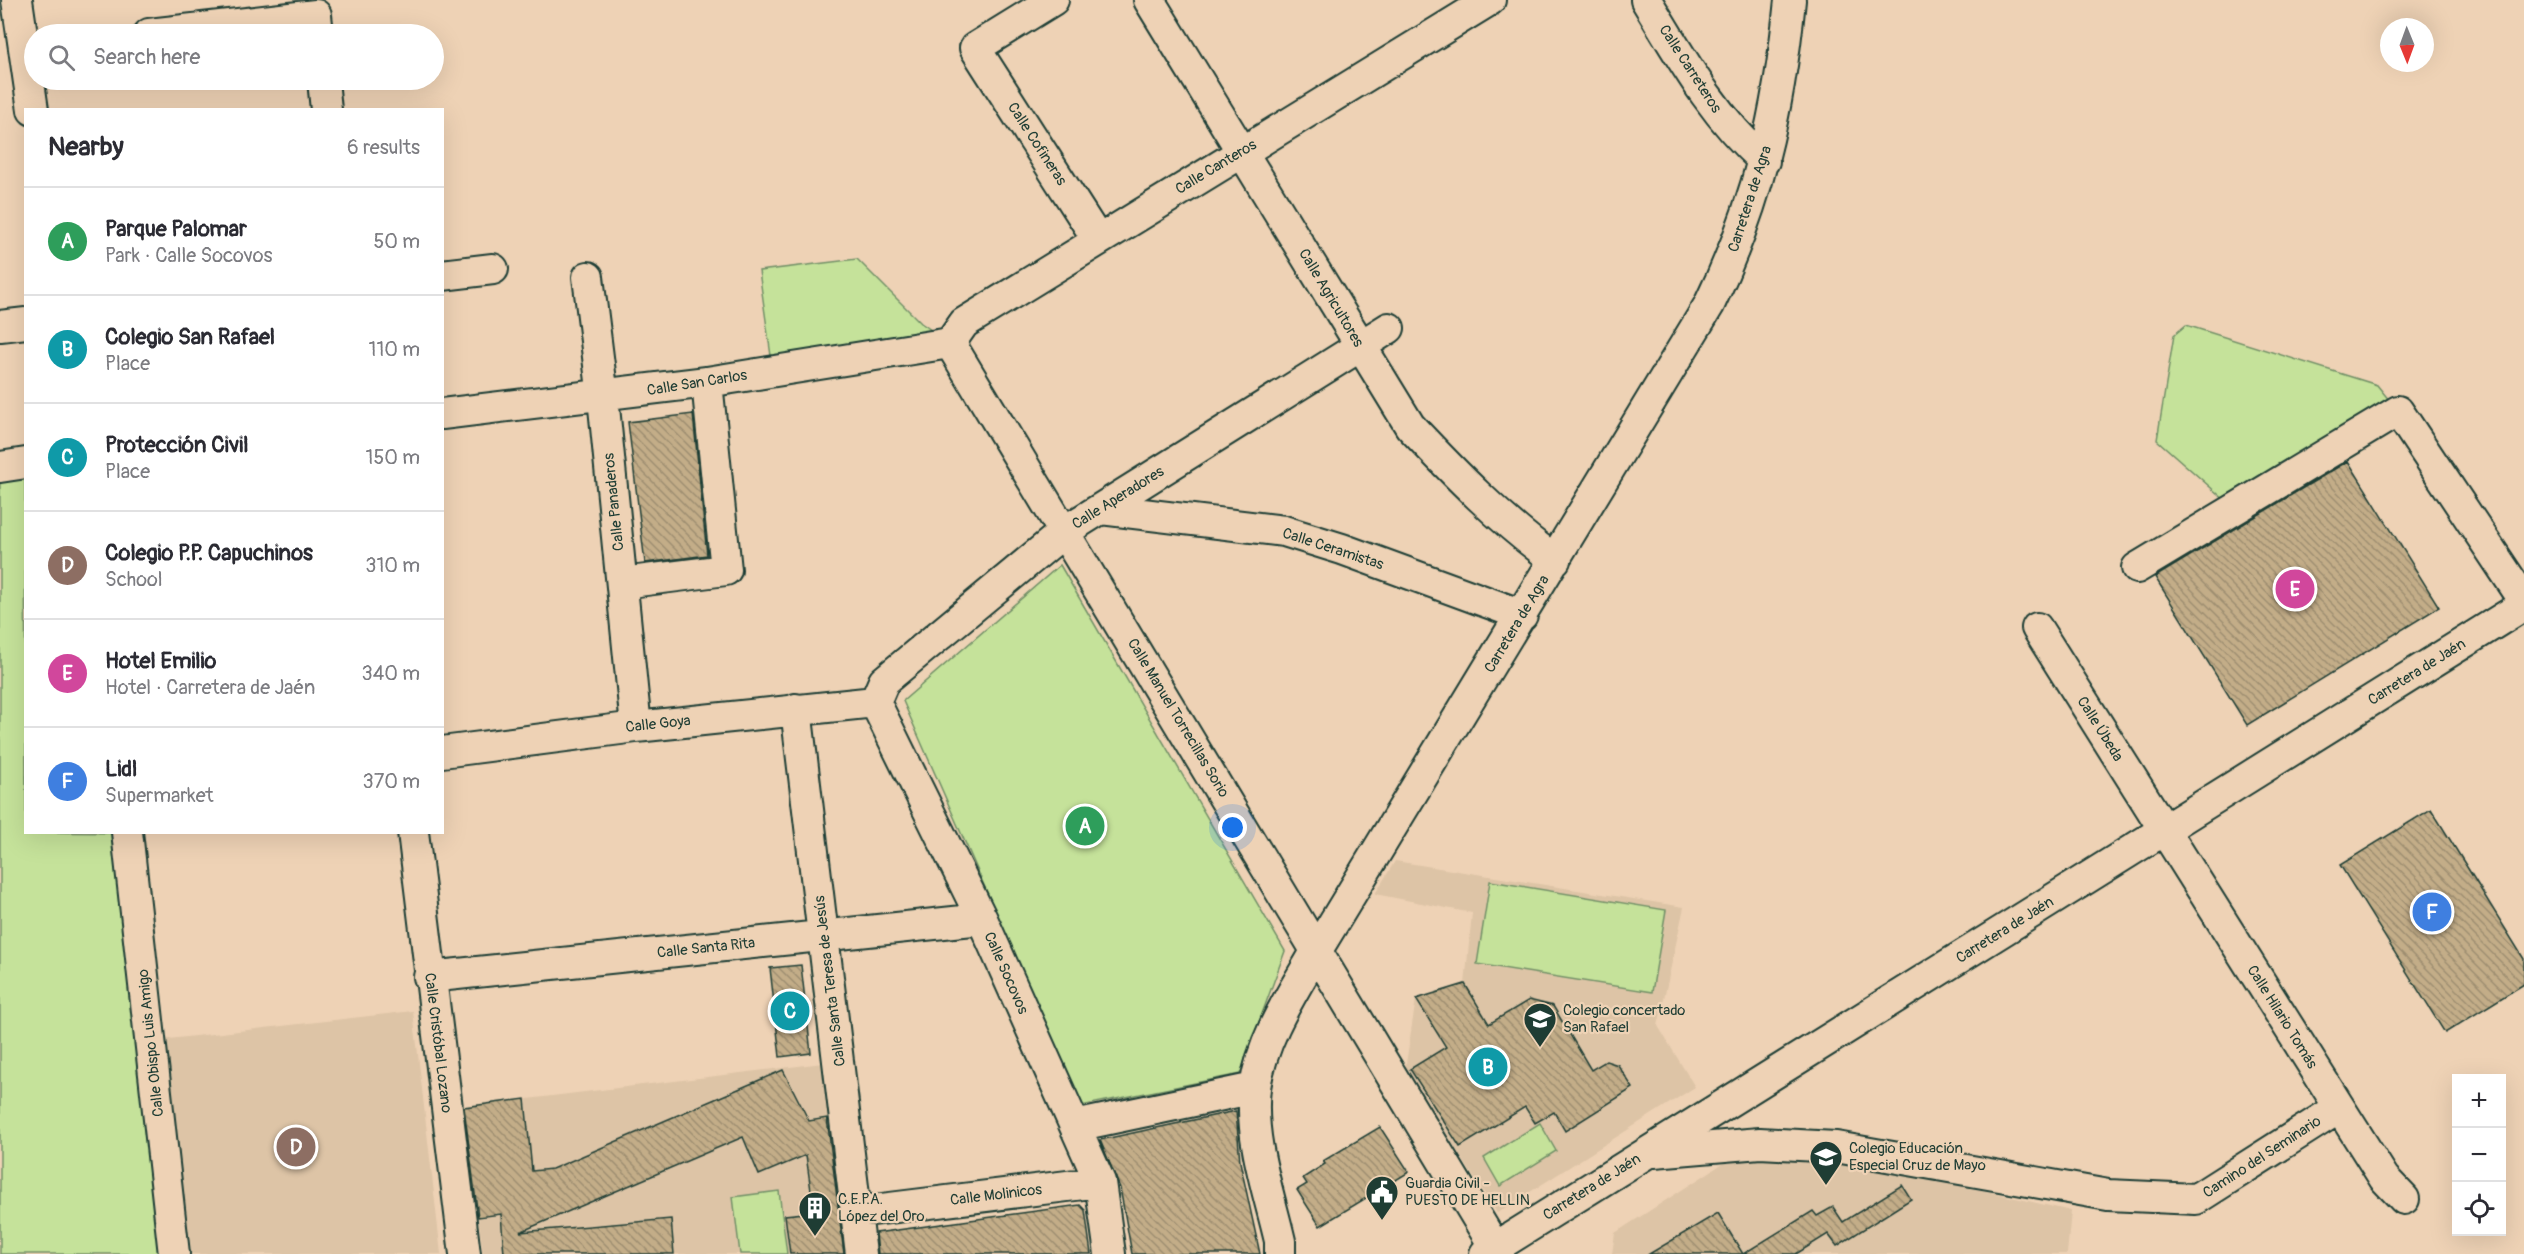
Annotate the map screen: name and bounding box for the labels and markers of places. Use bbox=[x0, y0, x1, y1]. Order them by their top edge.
pin: E bbox=[2276, 566, 2314, 612]
pin: A bbox=[1066, 804, 1104, 848]
pin: F bbox=[2412, 890, 2452, 934]
pin: C bbox=[770, 988, 810, 1034]
school or university icon: Colegio concertado San Rafael bbox=[1522, 1001, 1558, 1048]
place label: Colegio concertado San Rafael bbox=[1563, 1001, 1685, 1037]
pin: B bbox=[1468, 1044, 1508, 1090]
pin: D bbox=[276, 1124, 316, 1170]
school or university icon: Colegio Educación Especial Cruz de Mayo bbox=[1808, 1139, 1844, 1186]
place label: Colegio Educación Especial Cruz de Mayo bbox=[1849, 1139, 1986, 1175]
public building icon: Guardia Civil - PUESTO DE HELLIN bbox=[1364, 1174, 1400, 1221]
place label: Guardia Civil - PUESTO DE HELLIN bbox=[1405, 1174, 1530, 1210]
building icon: C.E.P.A. López del Oro bbox=[797, 1190, 833, 1237]
place label: C.E.P.A. López del Oro bbox=[838, 1190, 925, 1226]

